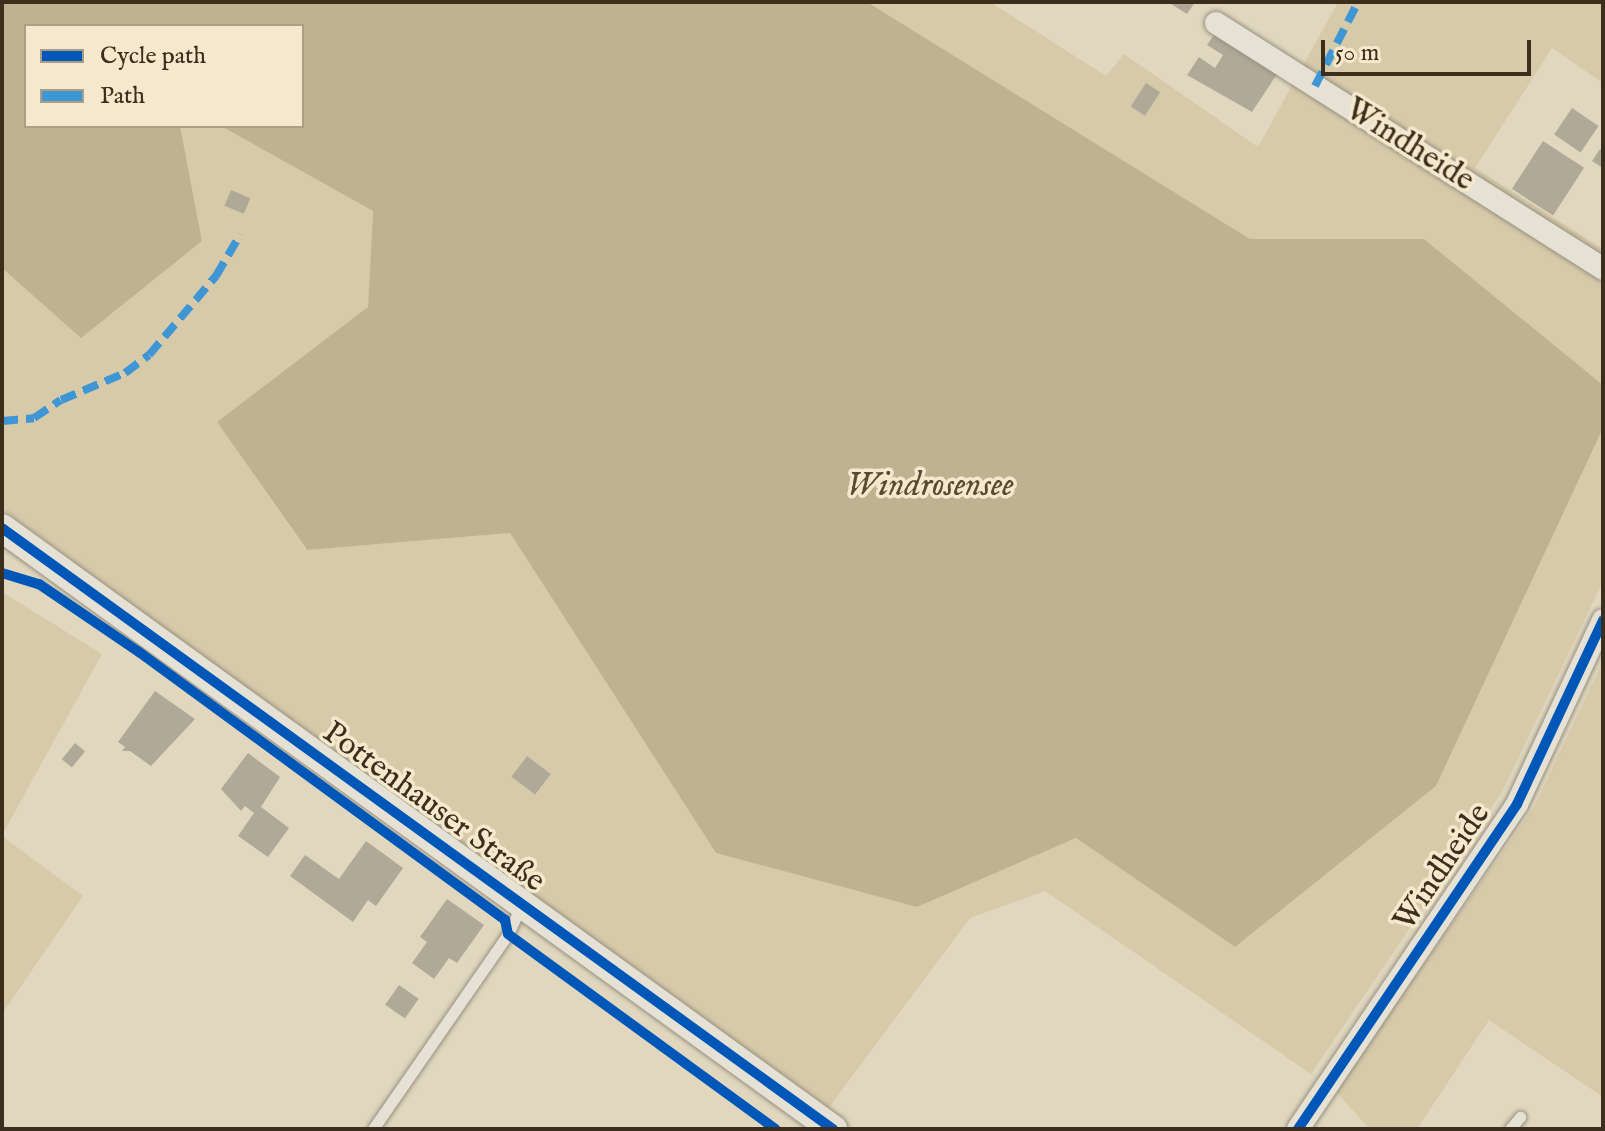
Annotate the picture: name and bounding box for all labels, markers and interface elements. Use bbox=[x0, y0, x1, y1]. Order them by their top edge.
legend bbox=[24, 24, 304, 128]
scale bar bbox=[1325, 24, 1535, 74]
text: 50 m bbox=[1335, 38, 1379, 69]
text: Cycle path bbox=[100, 41, 206, 72]
text: Path bbox=[100, 81, 145, 112]
street label: Windheide bbox=[1337, 91, 1481, 201]
water label: Windrosensee bbox=[846, 466, 1014, 506]
street label: Pottenhauser Straße bbox=[314, 715, 552, 901]
street label: Windheide bbox=[1387, 797, 1499, 939]

